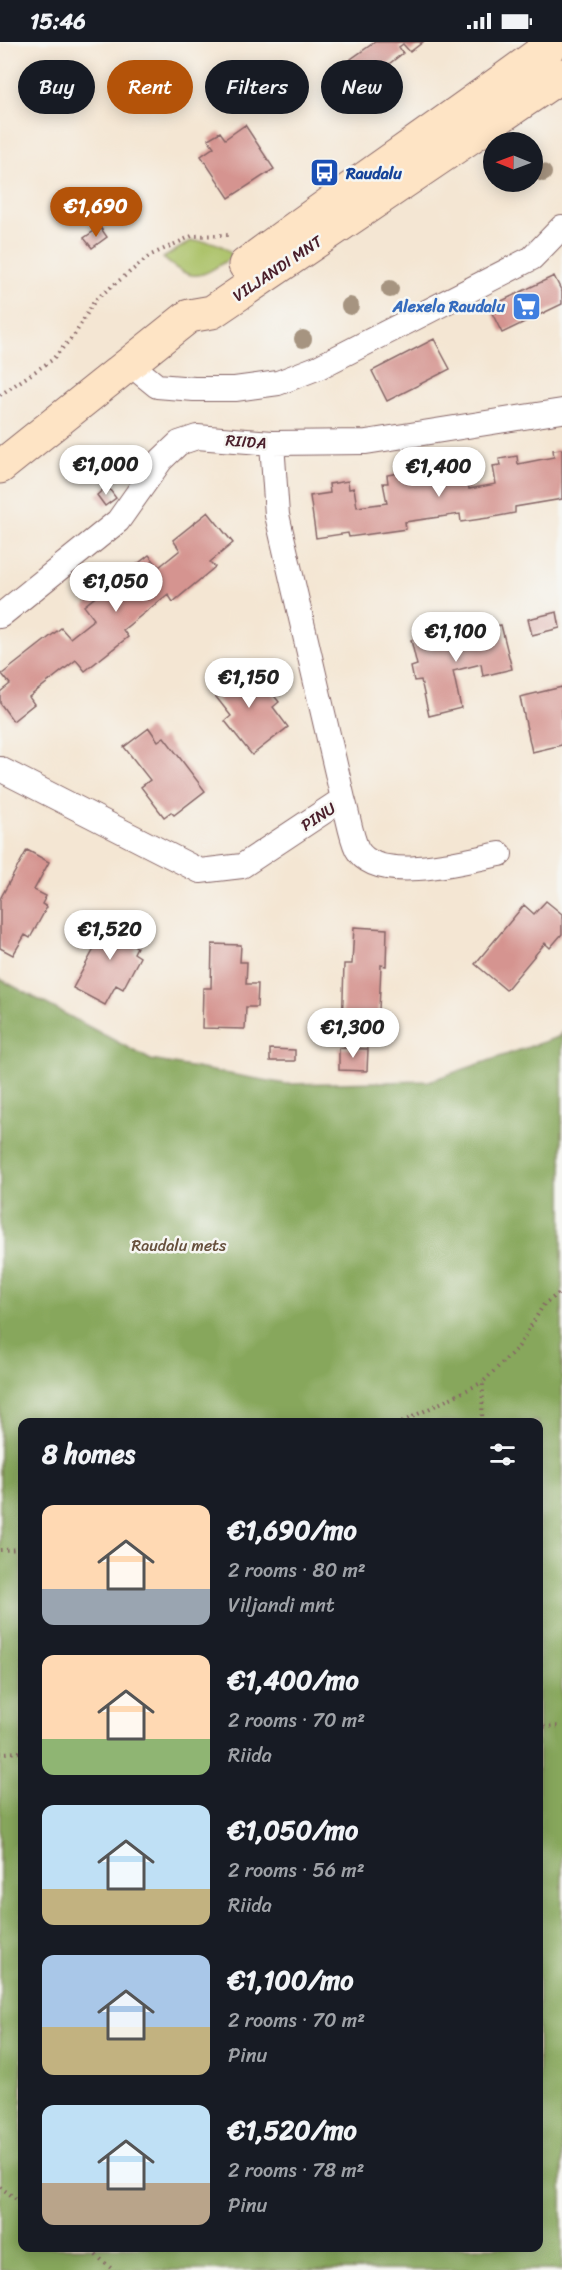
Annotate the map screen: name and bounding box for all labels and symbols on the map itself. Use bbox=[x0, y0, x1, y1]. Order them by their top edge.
north arrow bbox=[483, 132, 543, 192]
bus stop icon: Raudalu bbox=[309, 157, 341, 189]
place label: Raudalu bbox=[345, 159, 402, 188]
pin: €1,690 bbox=[47, 187, 145, 238]
street label: VILJANDI MNT bbox=[226, 227, 329, 309]
supermarket icon: Alexela Raudalu bbox=[510, 290, 542, 322]
place label: Alexela Raudalu bbox=[392, 292, 505, 321]
street label: RIIDA bbox=[225, 426, 267, 457]
pin: €1,000 bbox=[57, 445, 155, 496]
pin: €1,400 bbox=[390, 447, 488, 498]
pin: €1,050 bbox=[67, 562, 165, 613]
pin: €1,100 bbox=[407, 612, 505, 663]
pin: €1,150 bbox=[200, 658, 298, 709]
street label: PINU bbox=[295, 794, 342, 839]
pin: €1,520 bbox=[61, 910, 159, 961]
pin: €1,300 bbox=[304, 1008, 402, 1059]
park label: Raudalu mets bbox=[132, 1231, 227, 1260]

